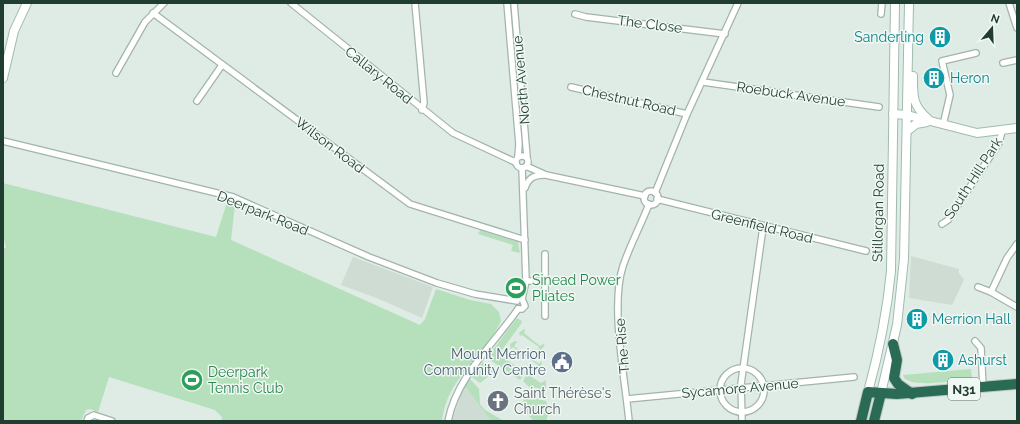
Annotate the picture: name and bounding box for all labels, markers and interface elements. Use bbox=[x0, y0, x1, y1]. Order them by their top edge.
north arrow bbox=[972, 8, 1012, 48]
street label: The Close bbox=[617, 12, 683, 36]
text: N bbox=[989, 12, 1001, 27]
building icon: Sanderling bbox=[927, 24, 953, 50]
place label: Sanderling bbox=[854, 29, 924, 45]
street label: North Avenue bbox=[509, 35, 533, 125]
street label: Callary Road bbox=[342, 43, 416, 107]
building icon: Heron bbox=[921, 65, 947, 91]
place label: Heron bbox=[950, 70, 990, 86]
street label: Roebuck Avenue bbox=[736, 78, 846, 110]
street label: Chestnut Road bbox=[581, 81, 677, 119]
street label: Wilson Road bbox=[292, 114, 368, 176]
street label: South Hill Park bbox=[941, 134, 1006, 222]
street label: Stillorgan Road bbox=[869, 164, 887, 262]
street label: Deerpark Road bbox=[215, 187, 311, 239]
street label: Greenfield Road bbox=[710, 206, 814, 246]
place label: Sinead Power Pliates bbox=[532, 272, 621, 304]
sports icon: Sinead Power Pliates bbox=[503, 275, 529, 301]
building icon: Merrion Hall bbox=[904, 306, 930, 332]
place label: Merrion Hall bbox=[932, 311, 1011, 327]
street label: The Rise bbox=[612, 318, 632, 374]
place label: Mount Merrion Community Centre bbox=[424, 346, 546, 378]
building icon: Ashurst bbox=[930, 347, 956, 373]
public building icon: Mount Merrion Community Centre bbox=[549, 349, 575, 375]
place label: Ashurst bbox=[958, 352, 1007, 368]
place label: Deerpark Tennis Club bbox=[208, 364, 284, 396]
sports icon: Deerpark Tennis Club bbox=[179, 367, 205, 393]
street label: Sycamore Avenue bbox=[681, 375, 799, 401]
road number: N31 bbox=[948, 378, 980, 400]
place label: Saint Thérèse's Church bbox=[514, 385, 611, 417]
church icon: Saint Thérèse's Church bbox=[485, 388, 511, 414]

